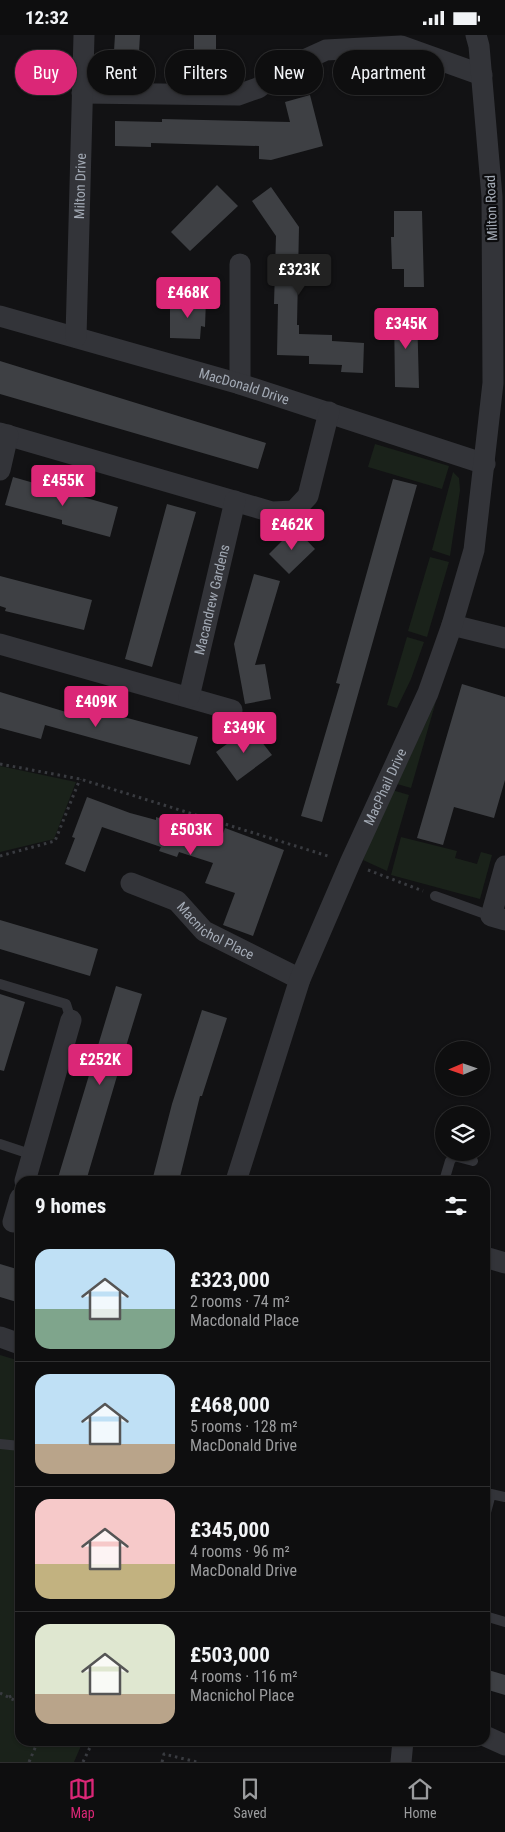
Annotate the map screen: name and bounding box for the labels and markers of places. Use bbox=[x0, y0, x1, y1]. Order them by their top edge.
pin: £323K bbox=[264, 253, 334, 296]
pin: £468K bbox=[153, 277, 223, 319]
pin: £345K bbox=[371, 307, 441, 350]
pin: £455K bbox=[28, 465, 98, 507]
pin: £462K bbox=[257, 509, 327, 551]
pin: £409K bbox=[61, 685, 131, 728]
pin: £349K bbox=[209, 711, 279, 754]
pin: £503K bbox=[156, 813, 226, 856]
pin: £252K bbox=[65, 1043, 135, 1086]

